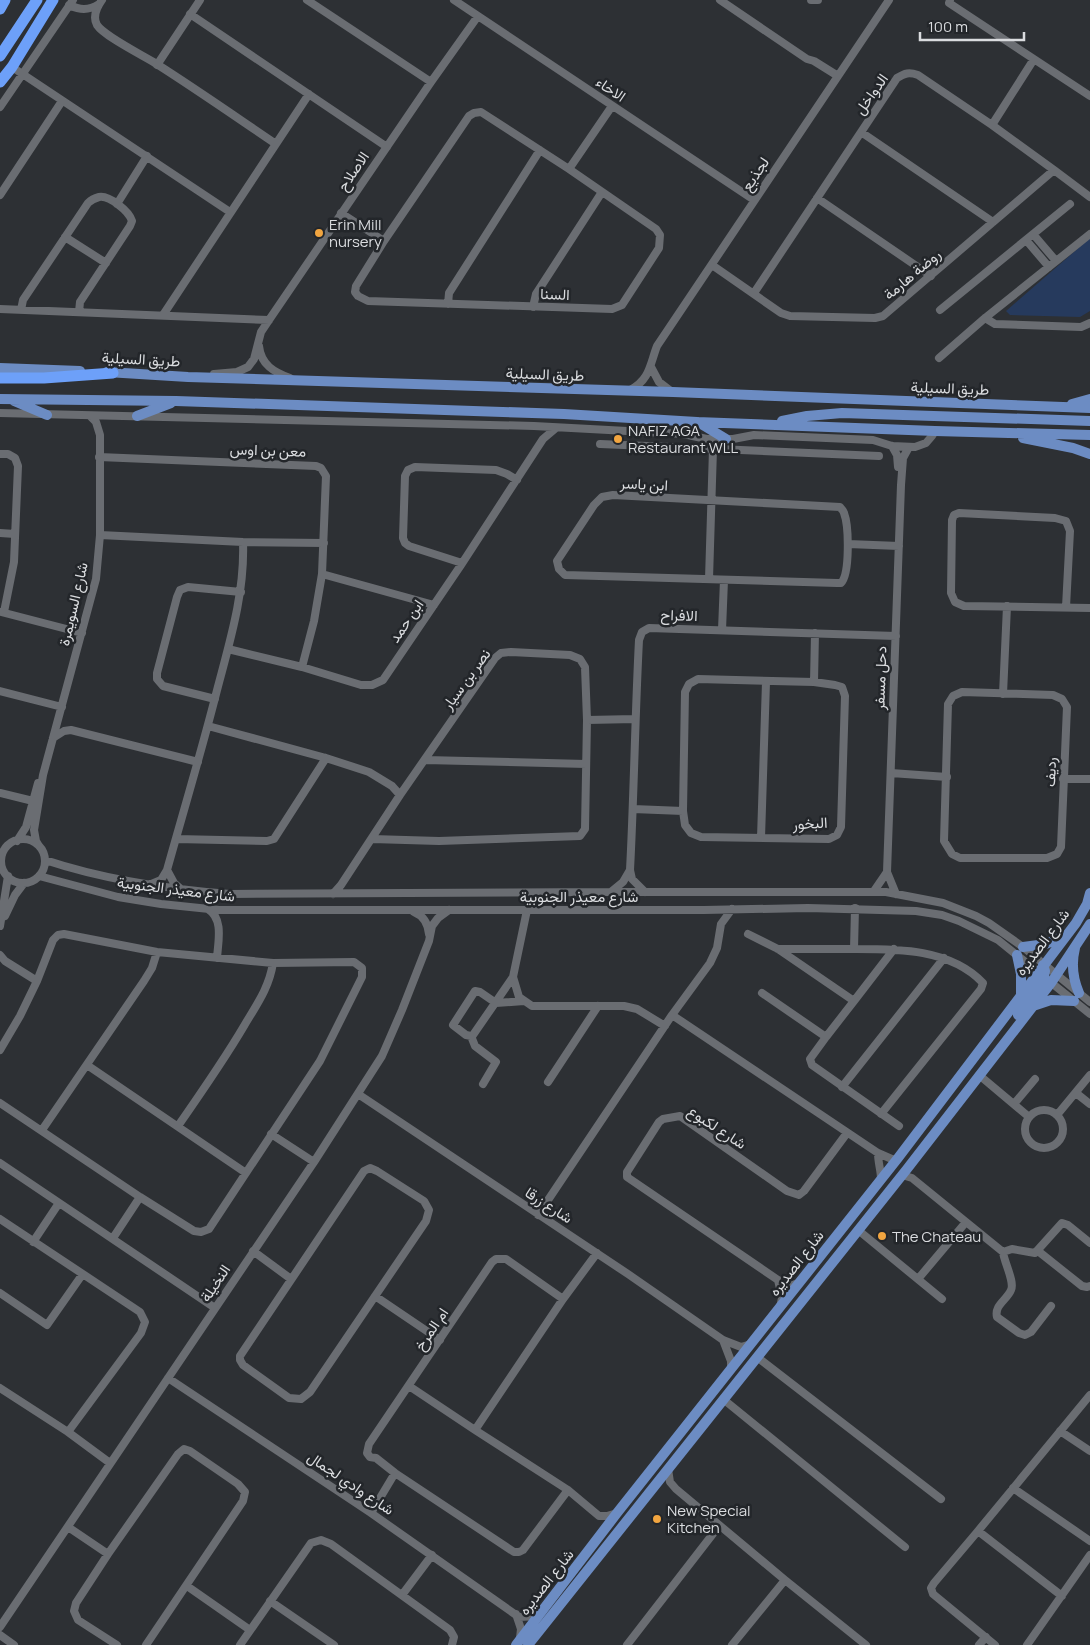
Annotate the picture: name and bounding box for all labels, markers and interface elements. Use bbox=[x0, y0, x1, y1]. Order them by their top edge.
scale bar bbox=[920, 10, 1024, 42]
text: 100 m bbox=[928, 16, 968, 37]
street label: الدواخل bbox=[849, 69, 893, 119]
street label: الاخاء bbox=[592, 71, 630, 107]
street label: الاصلاح bbox=[332, 147, 375, 196]
street label: لجذيع bbox=[736, 153, 775, 196]
place label: Erin Mill nursery bbox=[329, 214, 382, 252]
marker: Erin Mill nursery bbox=[313, 227, 325, 239]
street label: روضة هارمة bbox=[879, 244, 945, 304]
street label: السنا bbox=[540, 283, 570, 305]
street label: طريق السيلية bbox=[101, 346, 181, 372]
street label: طريق السيلية bbox=[505, 362, 585, 386]
street label: طريق السيلية bbox=[910, 376, 990, 400]
place label: NAFIZ AGA Restaurant WLL bbox=[628, 420, 738, 458]
marker: NAFIZ AGA Restaurant WLL bbox=[612, 433, 624, 445]
street label: معن بن اوس bbox=[229, 438, 307, 462]
street label: ابن ياسر bbox=[619, 472, 668, 496]
street label: شارع السويمرة bbox=[53, 560, 94, 648]
street label: ابن حمد bbox=[384, 595, 428, 647]
street label: الافراح bbox=[660, 604, 698, 627]
street label: نصر بن سيار bbox=[436, 644, 495, 715]
street label: دحل مسفر bbox=[868, 646, 892, 711]
street label: رديف bbox=[1039, 757, 1061, 787]
street label: البخور bbox=[791, 812, 828, 834]
street label: شارع معيذر الجنوبية bbox=[116, 871, 236, 908]
street label: شارع معيذر الجنوبية bbox=[520, 886, 639, 908]
street label: شارع الصديره bbox=[1010, 904, 1075, 980]
street label: شارع لكبوع bbox=[683, 1100, 751, 1155]
street label: شارع زرقا bbox=[521, 1182, 577, 1229]
street label: شارع الصديره bbox=[764, 1225, 829, 1301]
place label: The Chateau bbox=[892, 1226, 981, 1247]
marker: The Chateau bbox=[876, 1230, 888, 1242]
street label: النخيلة bbox=[195, 1260, 235, 1306]
street label: ام المرخ bbox=[409, 1303, 454, 1355]
street label: شارع وادي لجمال bbox=[302, 1446, 399, 1522]
place label: New Special Kitchen bbox=[667, 1500, 751, 1538]
marker: New Special Kitchen bbox=[651, 1513, 663, 1525]
street label: شارع الصديره bbox=[514, 1544, 579, 1620]

